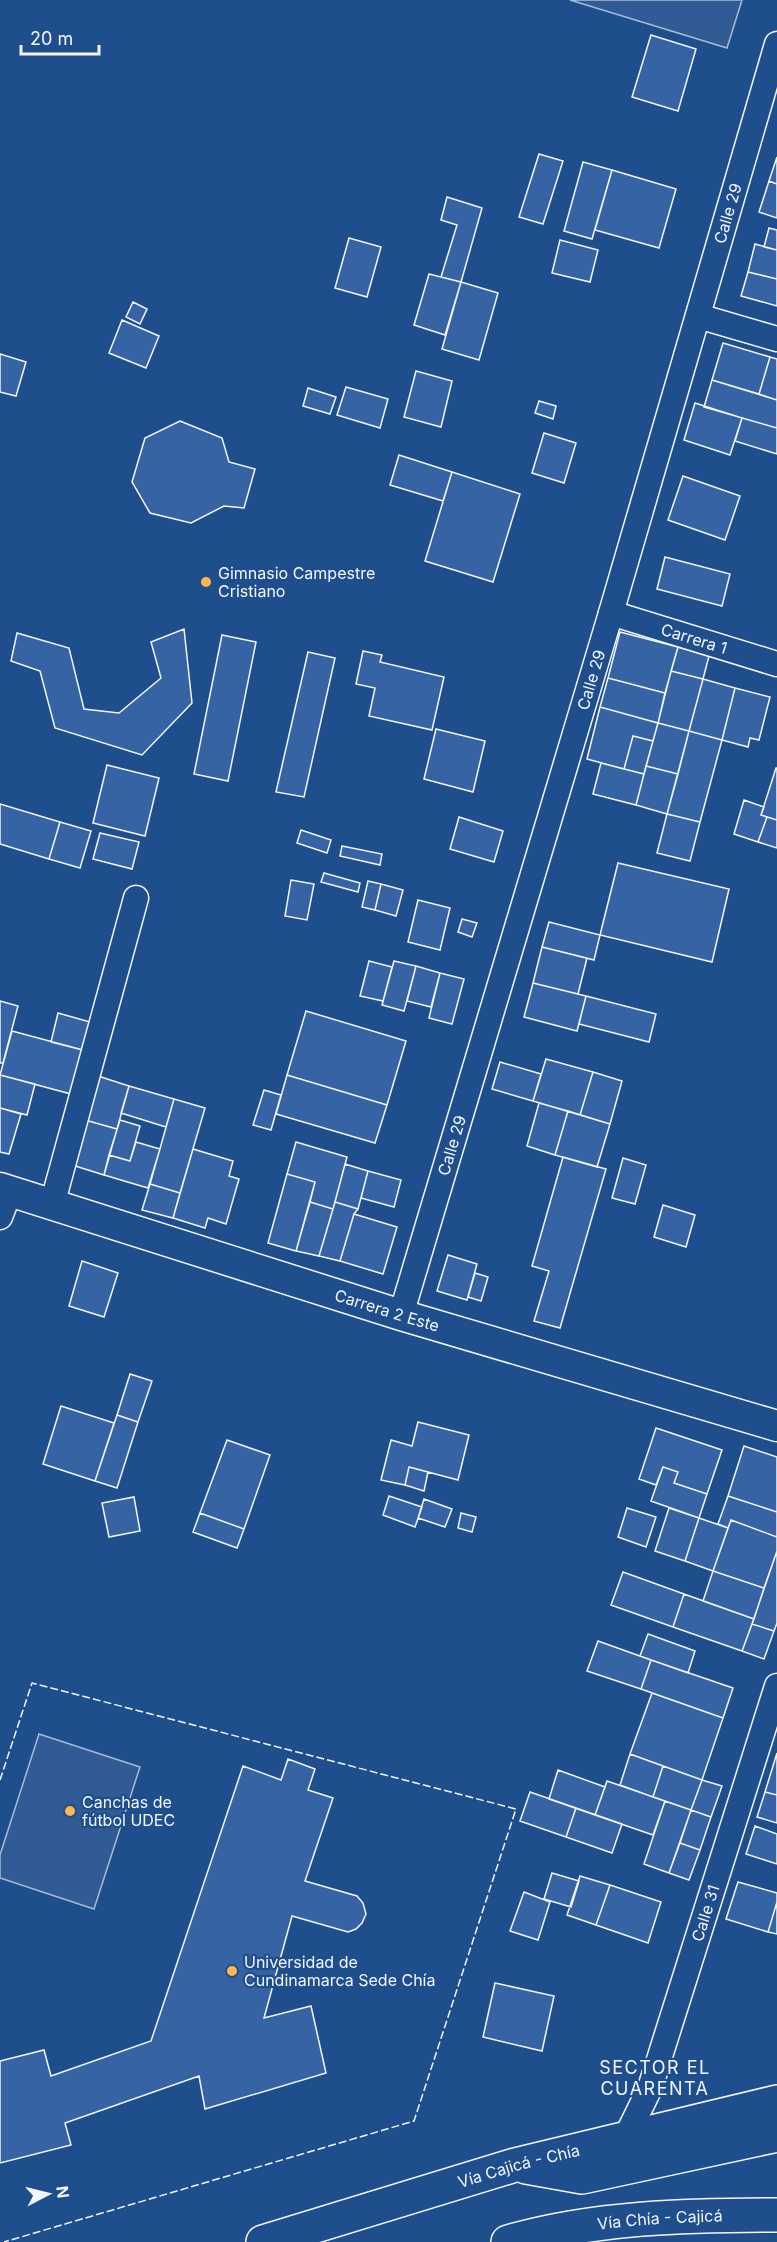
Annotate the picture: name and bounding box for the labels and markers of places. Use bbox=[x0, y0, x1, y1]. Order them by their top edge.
place label: Gimnasio Campestre Cristiano bbox=[218, 563, 375, 601]
marker: Gimnasio Campestre Cristiano bbox=[199, 575, 213, 589]
place label: Canchas de fútbol UDEC bbox=[82, 1792, 175, 1830]
marker: Canchas de fútbol UDEC bbox=[63, 1804, 77, 1818]
place label: Universidad de Cundinamarca Sede Chía bbox=[244, 1952, 435, 1990]
marker: Universidad de Cundinamarca Sede Chía bbox=[225, 1964, 239, 1978]

